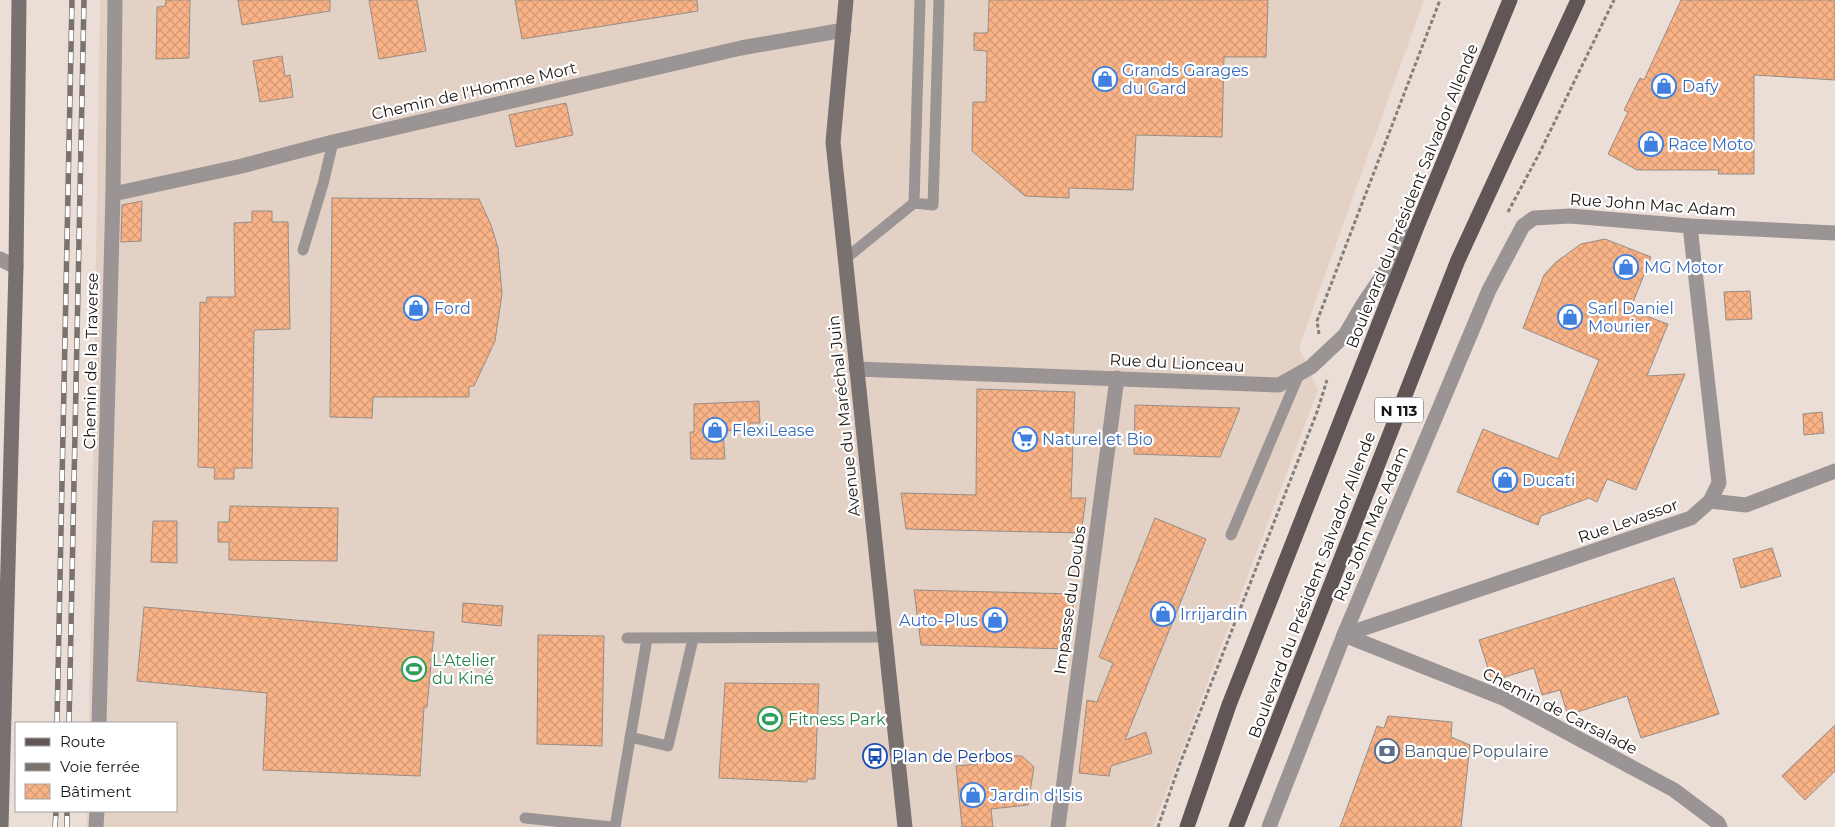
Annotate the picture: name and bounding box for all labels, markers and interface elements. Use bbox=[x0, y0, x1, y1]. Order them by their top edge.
street label: Boulevard du Président Salvador Allende bbox=[1342, 41, 1482, 351]
street label: Chemin de l'Homme Mort bbox=[370, 58, 579, 124]
place label: Grands Garages du Gard bbox=[1122, 61, 1249, 98]
shop icon: Grands Garages du Gard bbox=[1092, 66, 1118, 92]
shop icon: Dafy bbox=[1651, 73, 1677, 99]
place label: Dafy bbox=[1682, 77, 1719, 96]
shop icon: Race Moto bbox=[1638, 131, 1664, 157]
place label: Race Moto bbox=[1668, 135, 1753, 154]
street label: Rue John Mac Adam bbox=[1569, 190, 1737, 220]
shop icon: MG Motor bbox=[1613, 254, 1639, 280]
place label: MG Motor bbox=[1644, 258, 1724, 277]
street label: Chemin de la Traverse bbox=[80, 272, 102, 450]
shop icon: Ford bbox=[403, 295, 429, 321]
place label: Ford bbox=[434, 299, 471, 318]
place label: Sarl Daniel Mourier bbox=[1588, 299, 1674, 336]
shop icon: Sarl Daniel Mourier bbox=[1557, 304, 1583, 330]
street label: Avenue du Maréchal Juin bbox=[824, 314, 864, 518]
street label: Rue du Lionceau bbox=[1109, 350, 1245, 376]
road number: N 113 bbox=[1375, 398, 1423, 422]
shop icon: FlexiLease bbox=[702, 417, 728, 443]
place label: FlexiLease bbox=[732, 421, 814, 440]
supermarket icon: Naturel et Bio bbox=[1012, 426, 1038, 452]
street label: Boulevard du Président Salvador Allende bbox=[1245, 429, 1379, 741]
place label: Naturel et Bio bbox=[1042, 430, 1153, 449]
street label: Rue John Mac Adam bbox=[1330, 444, 1412, 604]
shop icon: Ducati bbox=[1492, 467, 1518, 493]
place label: Ducati bbox=[1522, 471, 1575, 490]
street label: Rue Levassor bbox=[1575, 495, 1681, 547]
street label: Impasse du Doubs bbox=[1050, 524, 1090, 676]
shop icon: Irrijardin bbox=[1150, 601, 1176, 627]
place label: Irrijardin bbox=[1180, 605, 1248, 624]
shop icon: Auto-Plus bbox=[982, 607, 1008, 633]
place label: Auto-Plus bbox=[899, 611, 978, 630]
place label: L'Atelier du Kiné bbox=[432, 651, 496, 688]
sports icon: L'Atelier du Kiné bbox=[401, 656, 427, 682]
street label: Chemin de Carsalade bbox=[1479, 664, 1641, 758]
sports icon: Fitness Park bbox=[757, 706, 783, 732]
place label: Fitness Park bbox=[788, 710, 886, 729]
legend bbox=[15, 722, 178, 812]
text: Route bbox=[60, 732, 105, 751]
bank icon: Banque Populaire bbox=[1374, 738, 1400, 764]
place label: Banque Populaire bbox=[1404, 742, 1549, 761]
bus stop icon: Plan de Perbos bbox=[862, 743, 888, 769]
place label: Plan de Perbos bbox=[892, 747, 1013, 766]
text: Voie ferrée bbox=[60, 757, 140, 776]
text: Bâtiment bbox=[60, 782, 132, 801]
shop icon: Jardin d'Isis bbox=[960, 782, 986, 808]
place label: Jardin d'Isis bbox=[989, 786, 1083, 805]

